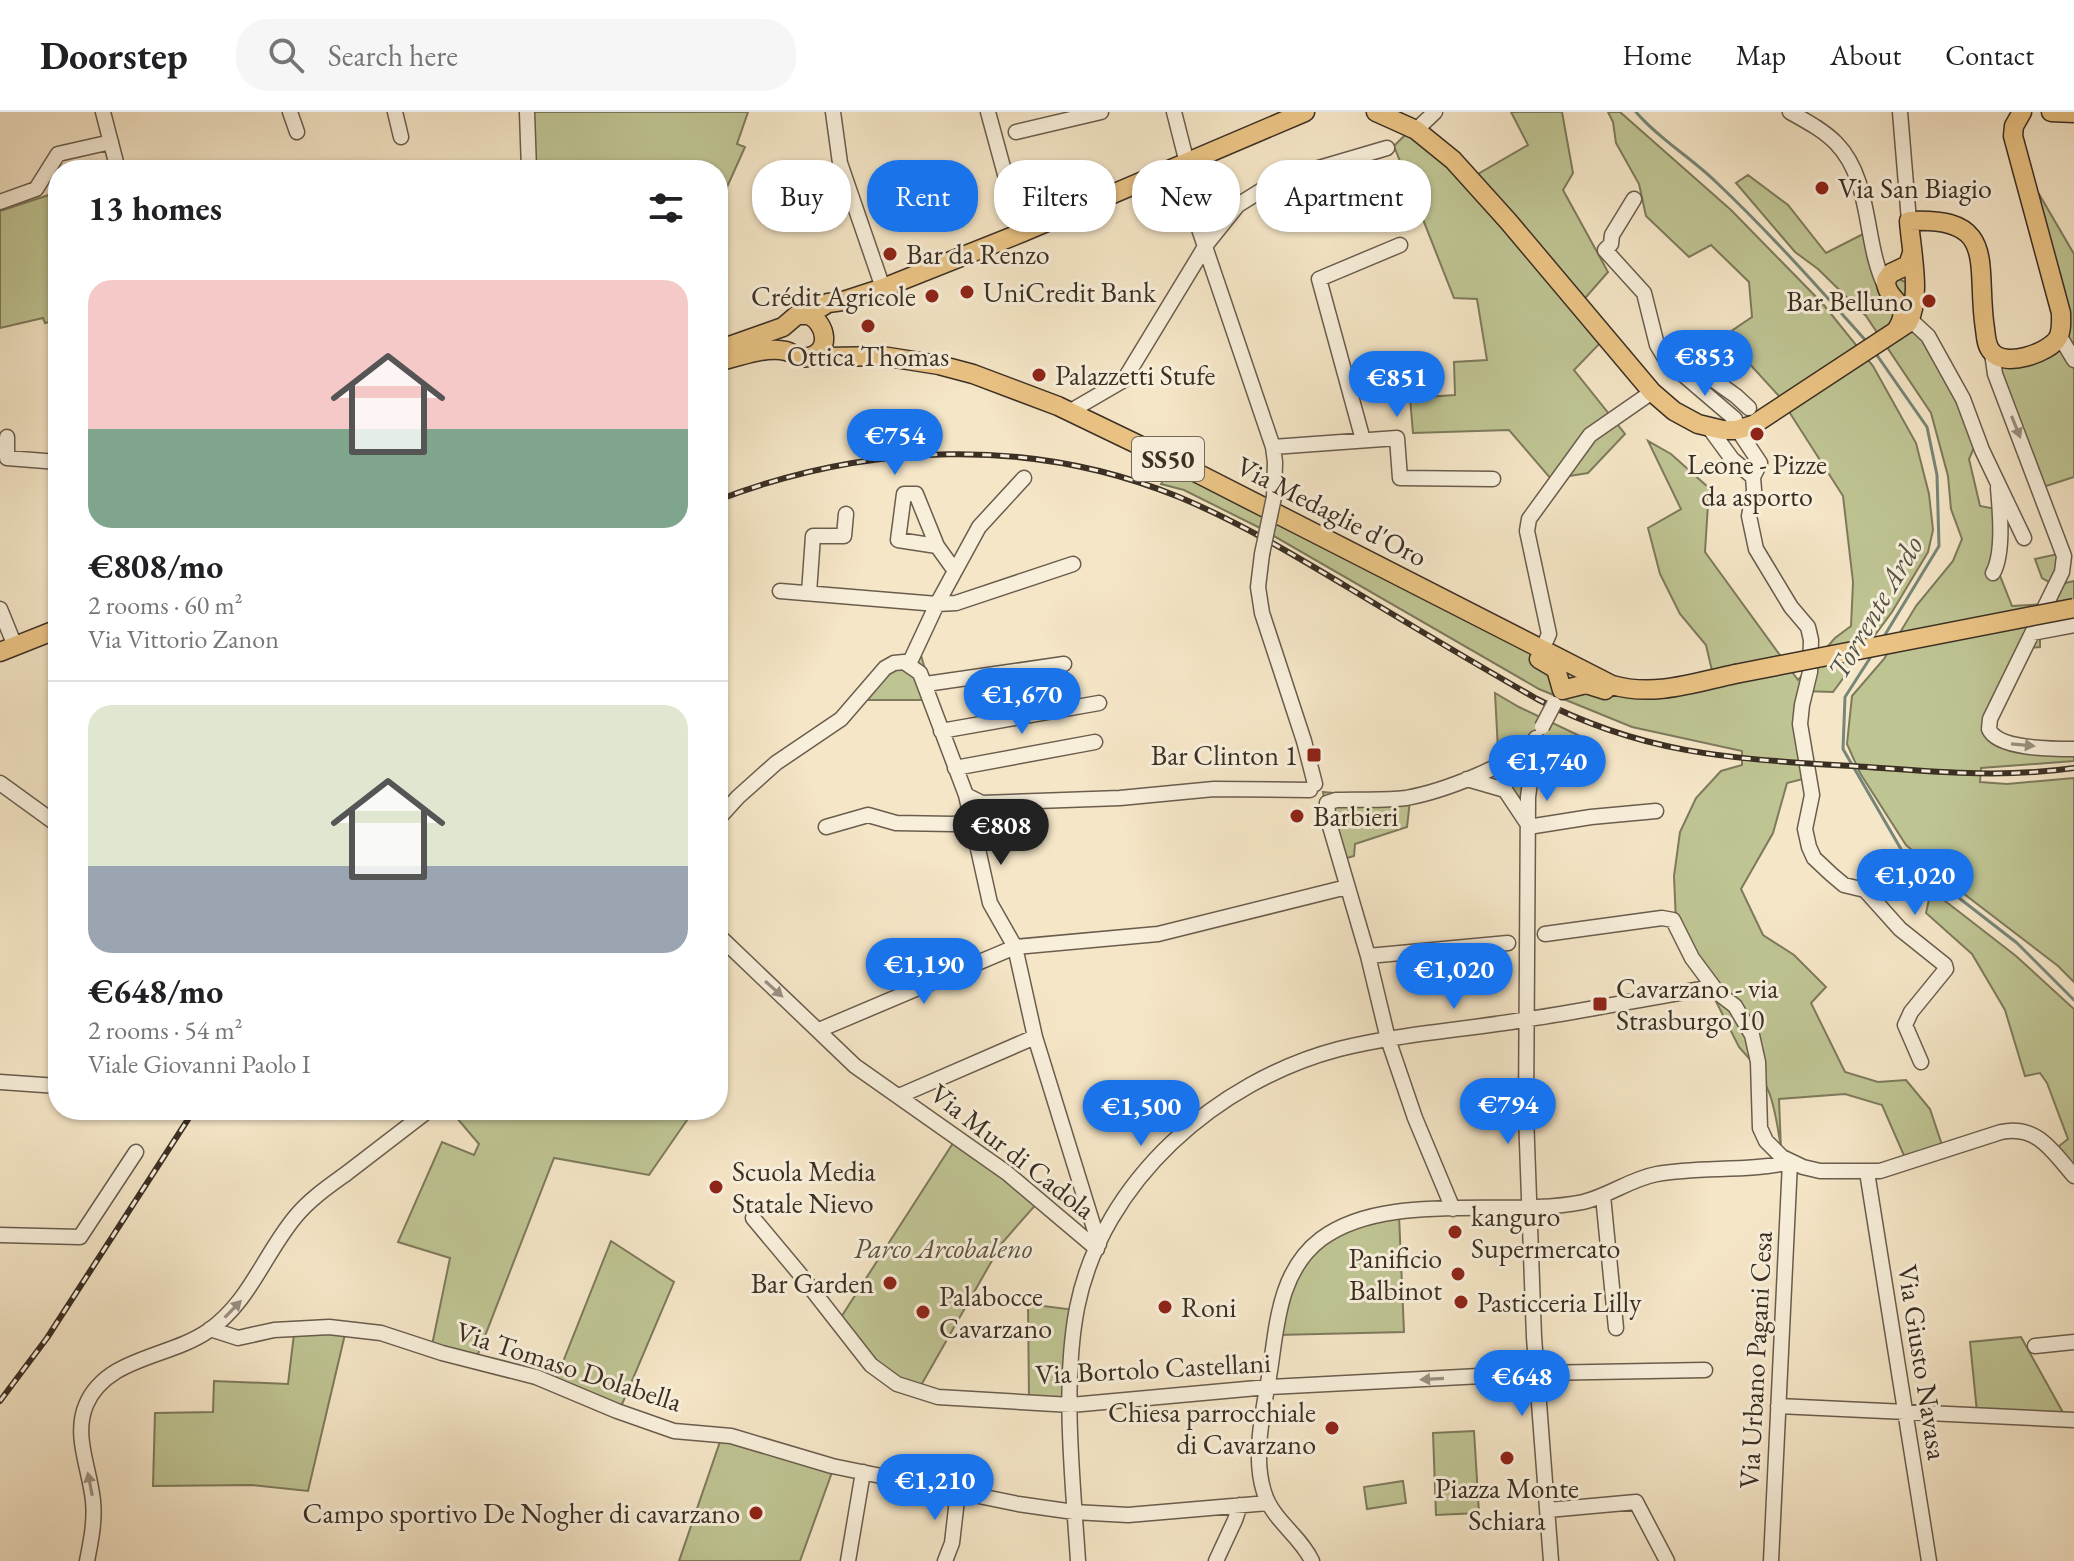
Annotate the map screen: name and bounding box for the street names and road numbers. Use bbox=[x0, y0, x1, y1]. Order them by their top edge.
road number: SS50 bbox=[1132, 437, 1204, 481]
street label: Via Medaglie d'Oro bbox=[1231, 447, 1433, 575]
street label: Via Mur di Cadola bbox=[923, 1075, 1104, 1227]
street label: Via Urbano Pagani Cesa bbox=[1730, 1229, 1780, 1490]
street label: Via Giusto Navasa bbox=[1890, 1262, 1956, 1463]
street label: Via Tomaso Dolabella bbox=[451, 1313, 687, 1420]
street label: Via Bortolo Castellani bbox=[1034, 1344, 1272, 1392]

